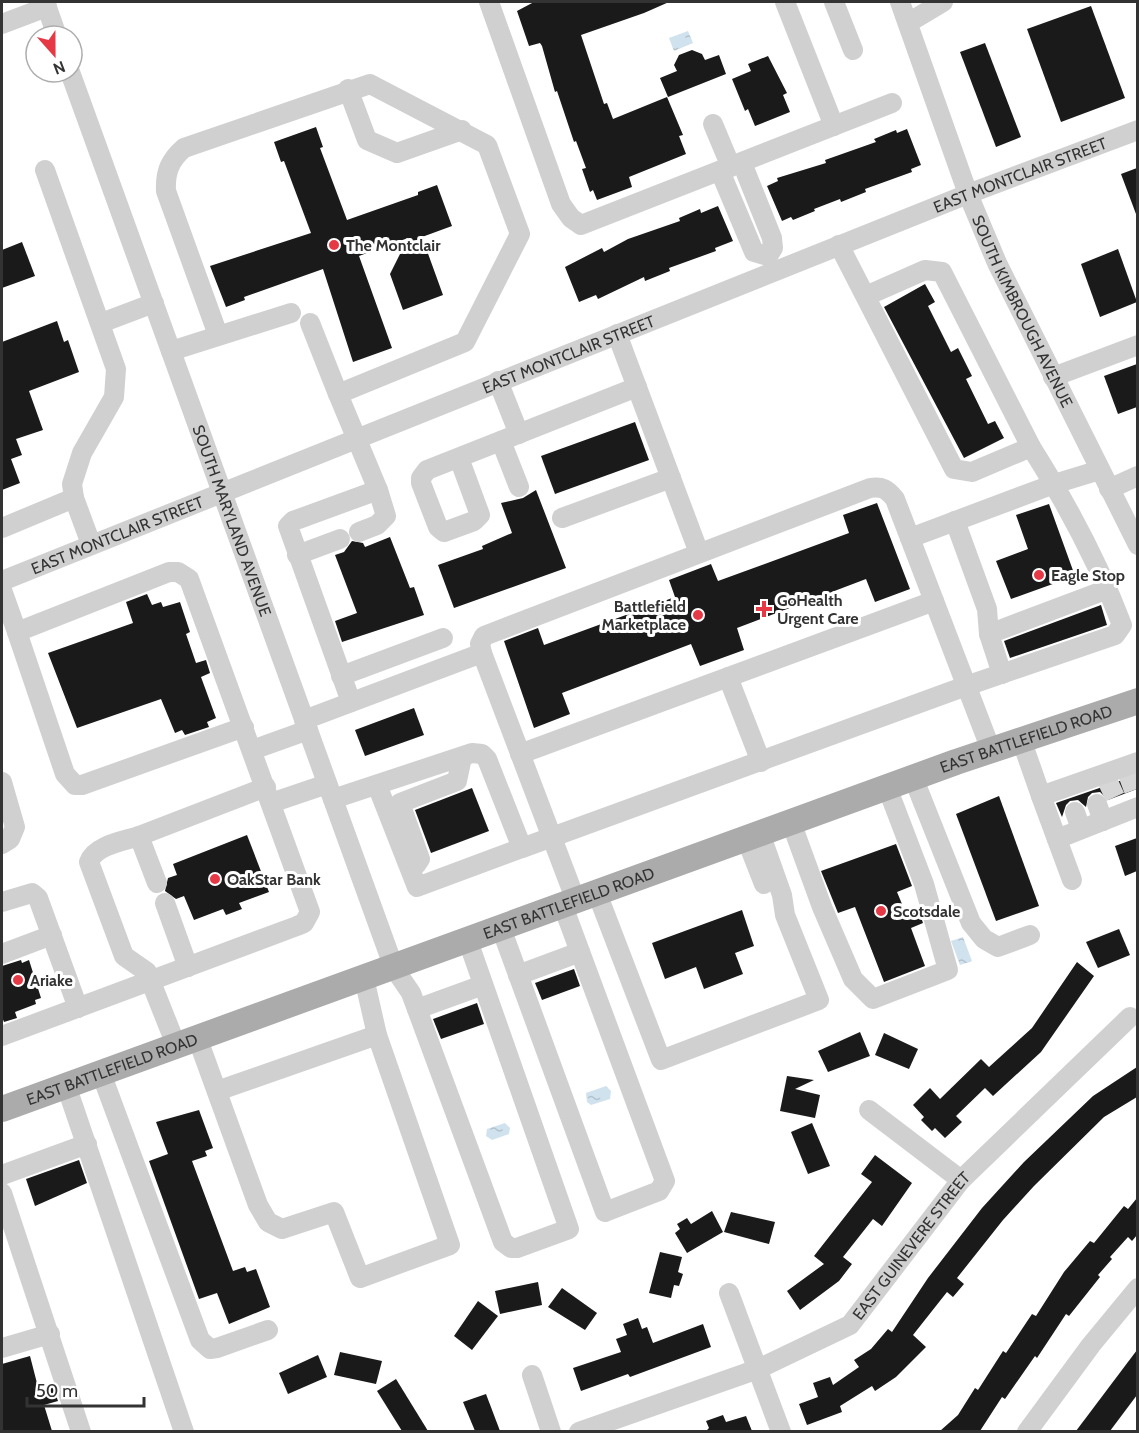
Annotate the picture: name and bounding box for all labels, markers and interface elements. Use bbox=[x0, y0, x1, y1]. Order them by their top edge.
north arrow bbox=[24, 24, 84, 84]
text: N bbox=[51, 57, 68, 78]
street label: EAST MONTCLAIR STREET bbox=[931, 134, 1110, 217]
street label: SOUTH KIMBROUGH AVENUE bbox=[968, 212, 1077, 411]
place label: The Montclair bbox=[346, 236, 441, 255]
marker: The Montclair bbox=[327, 238, 341, 252]
street label: EAST MONTCLAIR STREET bbox=[480, 311, 658, 398]
street label: SOUTH MARYLAND AVENUE bbox=[188, 423, 275, 619]
street label: EAST MONTCLAIR STREET bbox=[28, 492, 207, 578]
place label: Eagle Stop bbox=[1051, 566, 1125, 585]
marker: Eagle Stop bbox=[1032, 568, 1046, 582]
place label: GoHealth Urgent Care bbox=[777, 591, 859, 628]
place label: Battlefield Marketplace bbox=[602, 597, 686, 634]
marker: GoHealth Urgent Care bbox=[755, 600, 773, 618]
marker: Battlefield Marketplace bbox=[691, 608, 705, 622]
street label: EAST BATTLEFIELD ROAD bbox=[937, 701, 1115, 777]
street label: EAST BATTLEFIELD ROAD bbox=[481, 864, 657, 943]
place label: OakStar Bank bbox=[227, 870, 321, 889]
marker: OakStar Bank bbox=[208, 872, 222, 886]
place label: Scotsdale bbox=[893, 902, 960, 921]
marker: Scotsdale bbox=[874, 904, 888, 918]
place label: Ariake bbox=[30, 971, 73, 990]
marker: Ariake bbox=[11, 973, 25, 987]
street label: EAST BATTLEFIELD ROAD bbox=[24, 1030, 200, 1109]
street label: EAST GUINEVERE STREET bbox=[849, 1167, 974, 1324]
scale bar bbox=[27, 1370, 144, 1408]
text: 50 m bbox=[36, 1380, 78, 1402]

